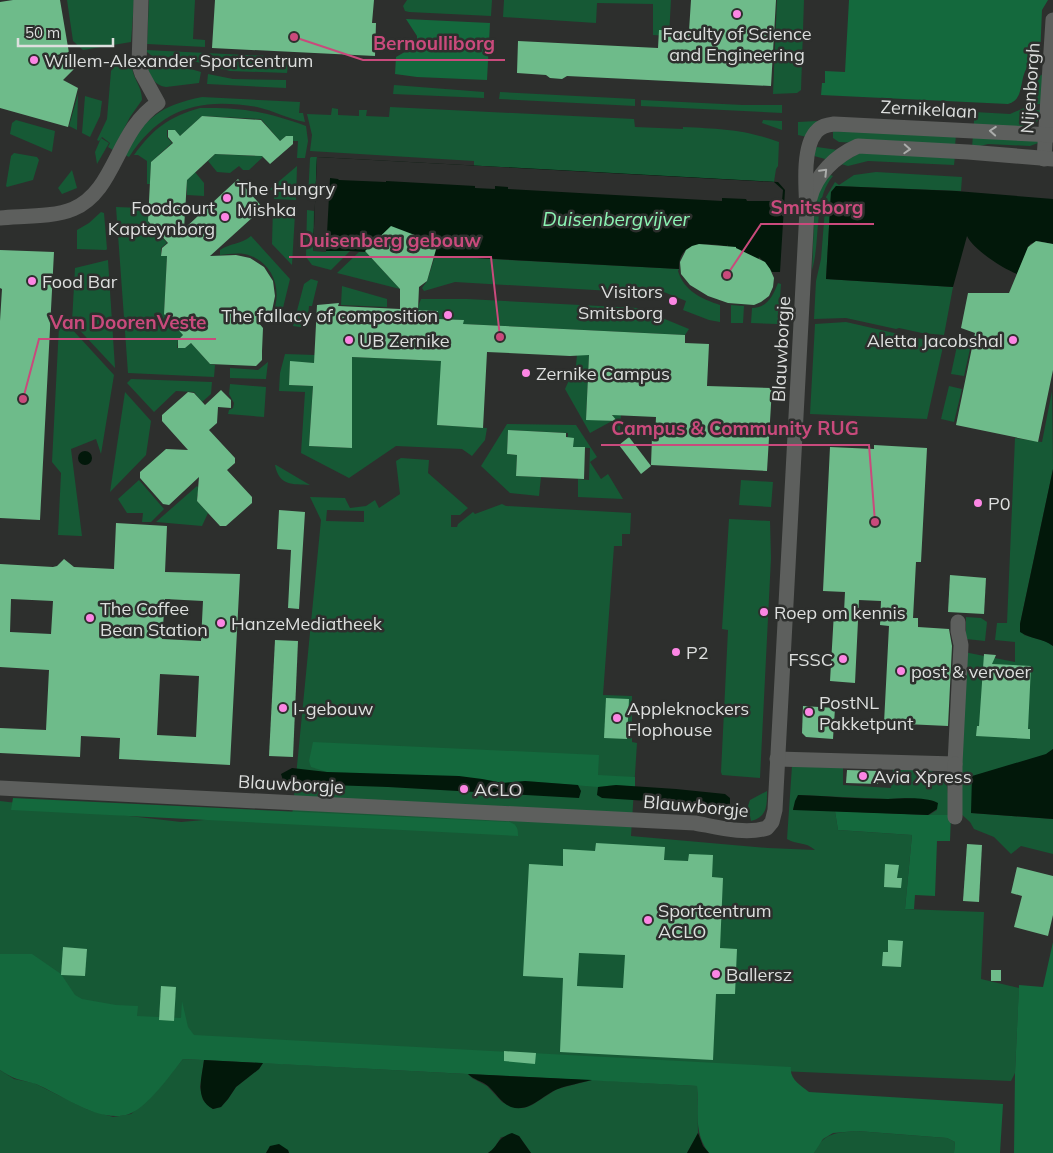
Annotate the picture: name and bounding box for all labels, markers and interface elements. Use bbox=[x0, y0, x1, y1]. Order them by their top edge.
marker: Faculty of Science and Engineering bbox=[731, 8, 743, 20]
scale bar bbox=[18, 15, 112, 47]
place label: Faculty of Science and Engineering bbox=[662, 22, 812, 66]
text: 50 m bbox=[25, 23, 60, 42]
callout: Bernoulliborg bbox=[363, 26, 505, 60]
text: Bernoulliborg bbox=[373, 31, 495, 55]
street label: Nijenborgh bbox=[1015, 42, 1045, 134]
place label: Willem-Alexander Sportcentrum bbox=[44, 49, 313, 72]
marker: Willem-Alexander Sportcentrum bbox=[28, 54, 40, 66]
street label: Zernikelaan bbox=[880, 95, 978, 123]
one-way arrow bbox=[989, 125, 997, 136]
one-way arrow bbox=[903, 144, 911, 155]
one-way arrow bbox=[818, 168, 827, 177]
place label: The Hungry Mishka bbox=[237, 177, 336, 221]
callout: Smitsborg bbox=[761, 190, 874, 224]
marker: The Hungry Mishka bbox=[221, 192, 233, 204]
text: Smitsborg bbox=[770, 195, 864, 219]
place label: Foodcourt Kapteynborg bbox=[108, 196, 215, 240]
water label: Duisenbergvijver bbox=[543, 207, 691, 231]
marker: Foodcourt Kapteynborg bbox=[219, 211, 231, 223]
callout: Duisenberg gebouw bbox=[289, 223, 491, 257]
text: Duisenberg gebouw bbox=[299, 228, 481, 252]
place label: Food Bar bbox=[42, 270, 118, 293]
marker: Food Bar bbox=[26, 275, 38, 287]
place label: Visitors Smitsborg bbox=[578, 280, 663, 324]
marker: Visitors Smitsborg bbox=[667, 295, 679, 307]
street label: Blauwborgje bbox=[767, 296, 795, 402]
place label: The fallacy of composition bbox=[221, 304, 438, 327]
callout: Van DoorenVeste bbox=[39, 305, 216, 339]
marker: The fallacy of composition bbox=[442, 309, 454, 321]
text: Van DoorenVeste bbox=[48, 310, 207, 334]
place label: UB Zernike bbox=[359, 329, 450, 352]
place label: Aletta Jacobshal bbox=[867, 329, 1003, 352]
marker: UB Zernike bbox=[343, 334, 355, 346]
marker: Aletta Jacobshal bbox=[1007, 334, 1019, 346]
place label: Zernike Campus bbox=[536, 362, 670, 385]
marker: Zernike Campus bbox=[520, 367, 532, 379]
callout: Campus & Community RUG bbox=[601, 411, 869, 445]
text: Campus & Community RUG bbox=[611, 416, 859, 440]
place label: P0 bbox=[988, 492, 1011, 515]
marker: P0 bbox=[972, 497, 984, 509]
place label: The Coffee Bean Station bbox=[100, 597, 208, 641]
place label: Roep om kennis bbox=[774, 601, 906, 624]
marker: Roep om kennis bbox=[758, 606, 770, 618]
marker: The Coffee Bean Station bbox=[84, 612, 96, 624]
place label: HanzeMediatheek bbox=[231, 612, 383, 635]
marker: HanzeMediatheek bbox=[215, 617, 227, 629]
place label: P2 bbox=[686, 641, 709, 664]
marker: P2 bbox=[670, 646, 682, 658]
place label: FSSC bbox=[789, 648, 833, 671]
marker: FSSC bbox=[837, 653, 849, 665]
place label: post & vervoer bbox=[911, 660, 1031, 683]
marker: post & vervoer bbox=[895, 665, 907, 677]
place label: PostNL Pakketpunt bbox=[819, 691, 914, 735]
place label: I-gebouw bbox=[293, 697, 374, 720]
place label: Appleknockers Flophouse bbox=[627, 697, 749, 741]
marker: I-gebouw bbox=[277, 702, 289, 714]
marker: PostNL Pakketpunt bbox=[803, 706, 815, 718]
marker: Appleknockers Flophouse bbox=[611, 712, 623, 724]
place label: Avia Xpress bbox=[873, 765, 972, 788]
street label: Blauwborgje bbox=[238, 770, 344, 798]
marker: Avia Xpress bbox=[857, 770, 869, 782]
place label: ACLO bbox=[474, 778, 522, 801]
marker: ACLO bbox=[458, 783, 470, 795]
street label: Blauwborgje bbox=[642, 790, 750, 822]
place label: Sportcentrum ACLO bbox=[658, 899, 772, 943]
marker: Sportcentrum ACLO bbox=[642, 914, 654, 926]
place label: Ballersz bbox=[726, 963, 792, 986]
marker: Ballersz bbox=[710, 968, 722, 980]

